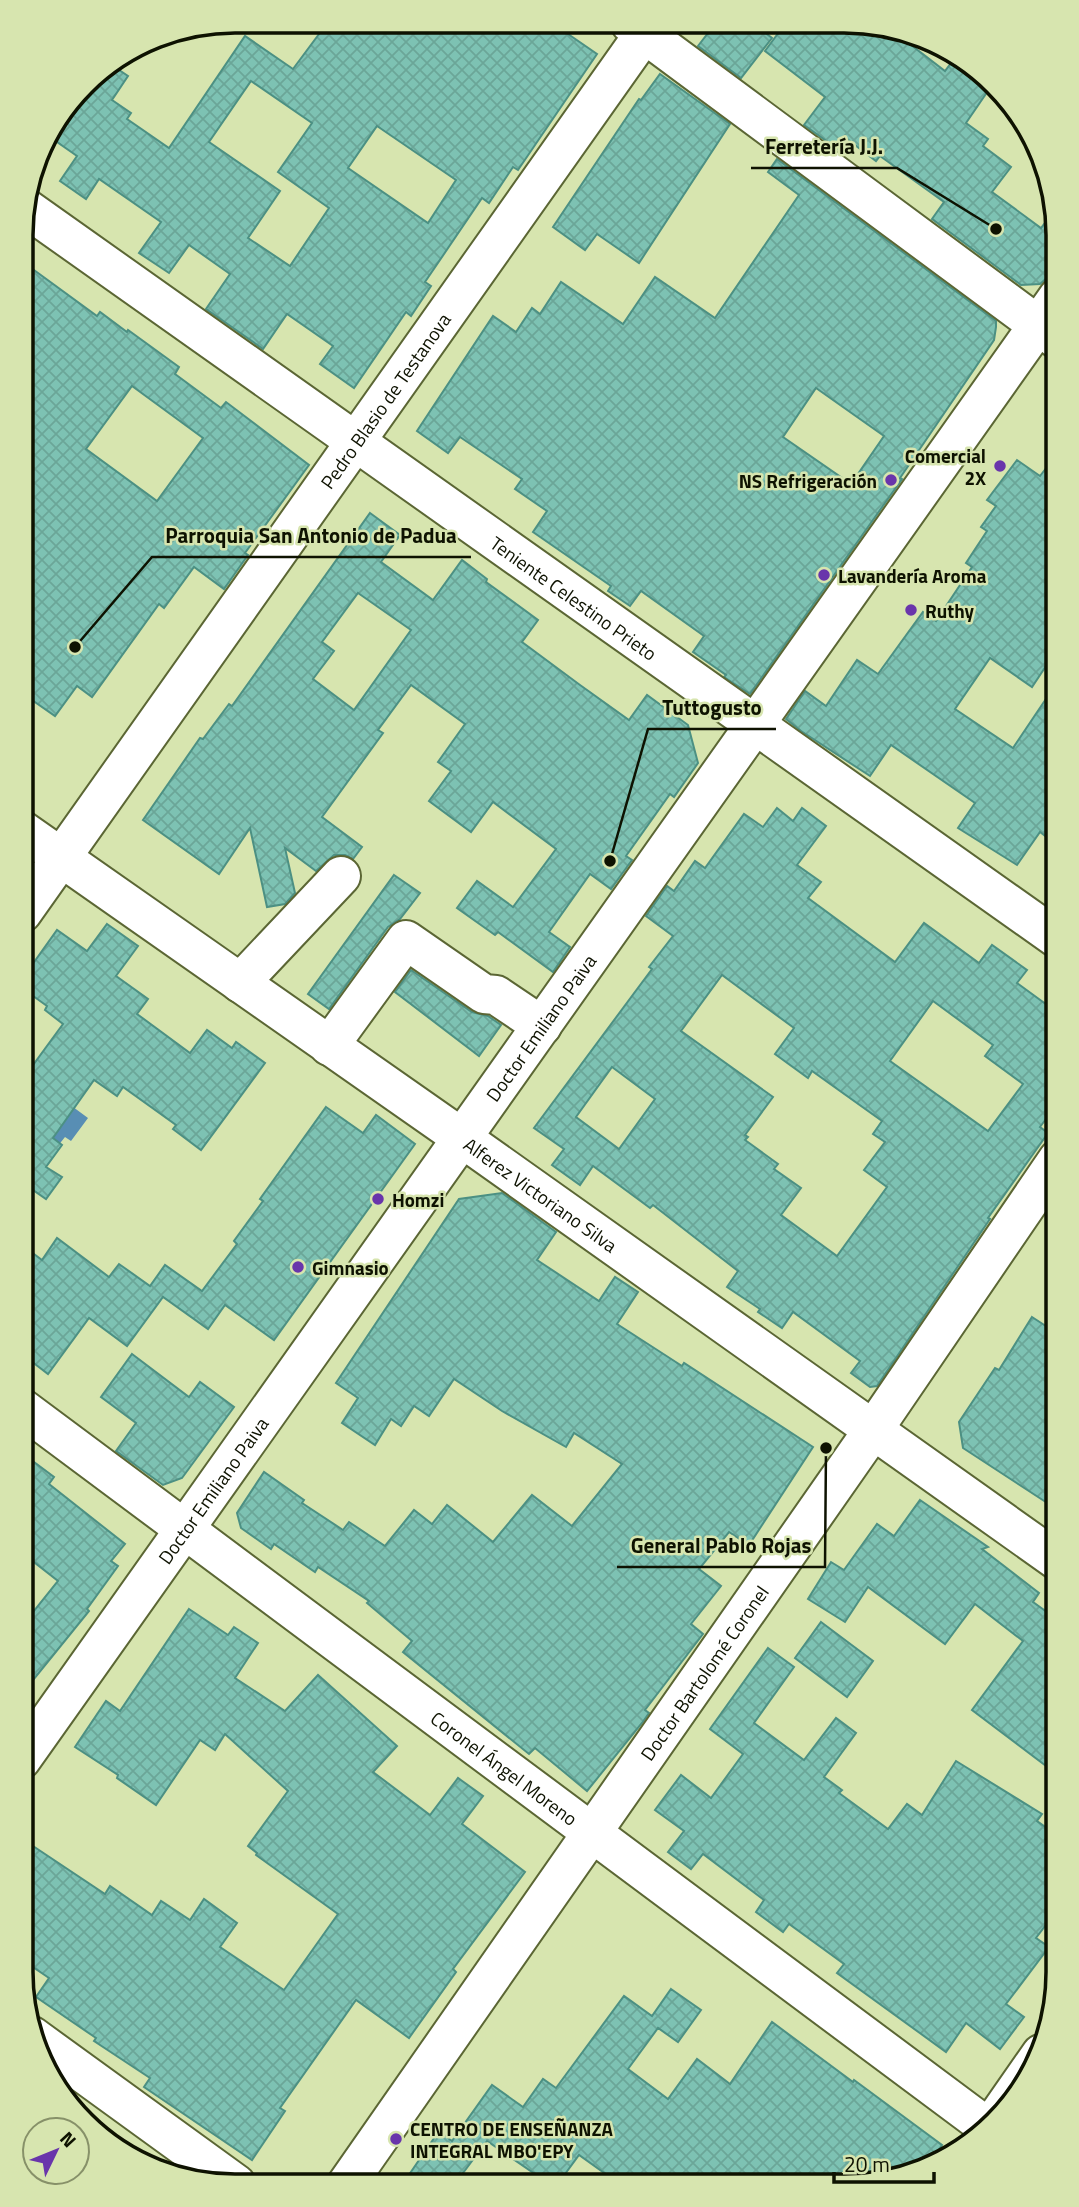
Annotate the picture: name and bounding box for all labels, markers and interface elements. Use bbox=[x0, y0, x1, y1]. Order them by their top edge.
callout: Ferretería J.J. bbox=[751, 126, 897, 168]
text: Ferretería J.J. bbox=[765, 130, 883, 162]
street label: Pedro Blasio de Testanova bbox=[312, 306, 457, 494]
place label: Comercial 2X bbox=[905, 441, 986, 492]
marker: Comercial 2X bbox=[992, 458, 1008, 474]
place label: NS Refrigeración bbox=[739, 466, 877, 495]
marker: NS Refrigeración bbox=[883, 472, 899, 488]
callout: Parroquia San Antonio de Padua bbox=[152, 515, 471, 557]
text: Parroquia San Antonio de Padua bbox=[165, 519, 457, 551]
street label: Teniente Celestino Prieto bbox=[485, 528, 663, 667]
place label: Lavandería Aroma bbox=[838, 561, 987, 590]
marker: Lavandería Aroma bbox=[816, 567, 832, 583]
place label: Ruthy bbox=[925, 596, 975, 625]
marker: Ruthy bbox=[903, 602, 919, 618]
callout: Tuttogusto bbox=[648, 687, 776, 729]
text: Tuttogusto bbox=[662, 691, 762, 723]
street label: Doctor Emiliano Paiva bbox=[478, 947, 603, 1107]
street label: Alferez Victoriano Silva bbox=[458, 1129, 624, 1259]
place label: Homzi bbox=[392, 1185, 444, 1214]
marker: Homzi bbox=[370, 1191, 386, 1207]
place label: Gimnasio bbox=[312, 1253, 389, 1282]
marker: Gimnasio bbox=[290, 1259, 306, 1275]
street label: Doctor Emiliano Paiva bbox=[150, 1410, 275, 1570]
callout: General Pablo Rojas bbox=[617, 1525, 825, 1567]
text: General Pablo Rojas bbox=[631, 1529, 811, 1561]
street label: Doctor Bartolomé Coronel bbox=[632, 1579, 775, 1766]
street label: Coronel Ángel Moreno bbox=[425, 1703, 584, 1832]
place label: CENTRO DE ENSEÑANZA INTEGRAL MBO'EPY bbox=[410, 2114, 614, 2165]
north arrow bbox=[21, 2116, 91, 2186]
text: N bbox=[54, 2124, 84, 2154]
marker: CENTRO DE ENSEÑANZA INTEGRAL MBO'EPY bbox=[388, 2131, 404, 2147]
scale bar bbox=[834, 2140, 934, 2184]
text: 20 m bbox=[844, 2148, 890, 2180]

